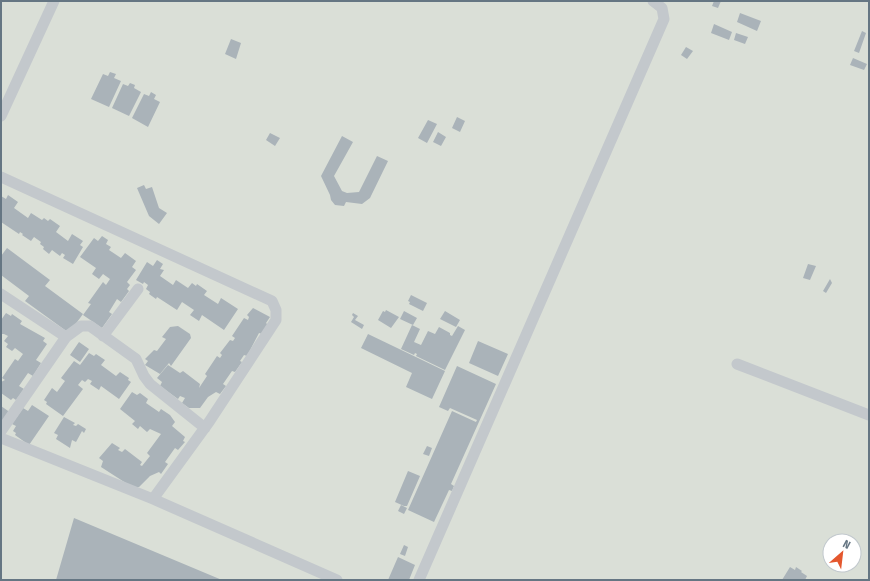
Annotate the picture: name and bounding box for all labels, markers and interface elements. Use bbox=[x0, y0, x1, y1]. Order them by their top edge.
north arrow bbox=[822, 533, 862, 573]
text: N bbox=[840, 537, 852, 552]

